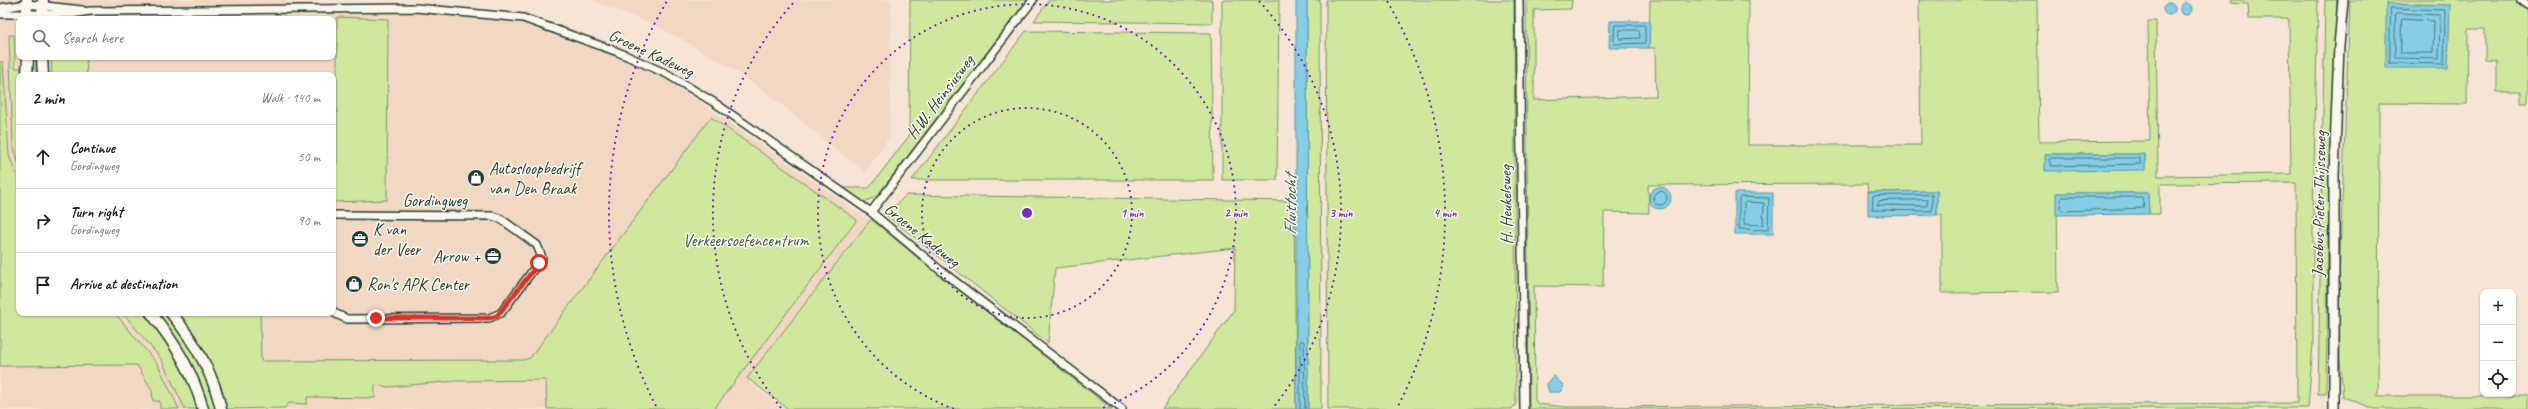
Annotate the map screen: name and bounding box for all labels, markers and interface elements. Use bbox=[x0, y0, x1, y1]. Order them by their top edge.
search box bbox=[16, 16, 336, 60]
street label: Groene Kadeweg bbox=[605, 24, 698, 83]
icon: search bbox=[30, 27, 52, 49]
text: Search here bbox=[62, 29, 123, 48]
street label: H.W. Heinsiusweg bbox=[902, 49, 980, 143]
text: 2 min bbox=[32, 88, 65, 109]
text: Walk · 140 m bbox=[261, 90, 320, 106]
street label: Jacobus Pieter Thijsseweg bbox=[2307, 129, 2331, 278]
text: Continue bbox=[70, 139, 115, 158]
icon: ahead bbox=[32, 146, 54, 168]
text: 50 m bbox=[298, 149, 320, 165]
text: Gordingweg bbox=[70, 158, 119, 174]
place label: Autosloopbedrijf van Den Braak bbox=[489, 158, 584, 199]
street label: H. Heukelsweg bbox=[1495, 163, 1517, 245]
shop icon: Autosloopbedrijf van Den Braak bbox=[466, 168, 486, 188]
water label: Fluittocht bbox=[1279, 170, 1301, 235]
street label: Gordingweg bbox=[403, 190, 468, 211]
street label: Groene Kadeweg bbox=[880, 198, 965, 273]
text: Turn right bbox=[70, 203, 123, 222]
text: 1 min bbox=[1121, 205, 1144, 221]
text: 2 min bbox=[1225, 205, 1248, 221]
text: 3 min bbox=[1330, 205, 1353, 221]
text: 4 min bbox=[1434, 205, 1457, 221]
centre of rings bbox=[1020, 206, 1034, 220]
icon: right bbox=[32, 210, 54, 232]
text: 90 m bbox=[298, 213, 320, 229]
place label: K van der Veer bbox=[373, 219, 422, 260]
text: Gordingweg bbox=[70, 222, 119, 238]
office icon: K van der Veer bbox=[350, 229, 370, 249]
park label: Verkeersoefencentrum bbox=[683, 230, 811, 251]
place label: Arrow + bbox=[433, 246, 481, 267]
office icon: Arrow + bbox=[483, 246, 503, 266]
route start bbox=[530, 254, 548, 272]
icon: arrive bbox=[32, 274, 54, 296]
shop icon: Ron's APK Center bbox=[344, 274, 364, 294]
place label: Ron's APK Center bbox=[367, 274, 471, 295]
text: Arrive at destination bbox=[70, 275, 177, 294]
map controls bbox=[2480, 289, 2516, 397]
button: + bbox=[2480, 289, 2516, 325]
route end bbox=[367, 309, 385, 327]
button: − bbox=[2480, 325, 2516, 361]
button: locate bbox=[2480, 361, 2516, 397]

